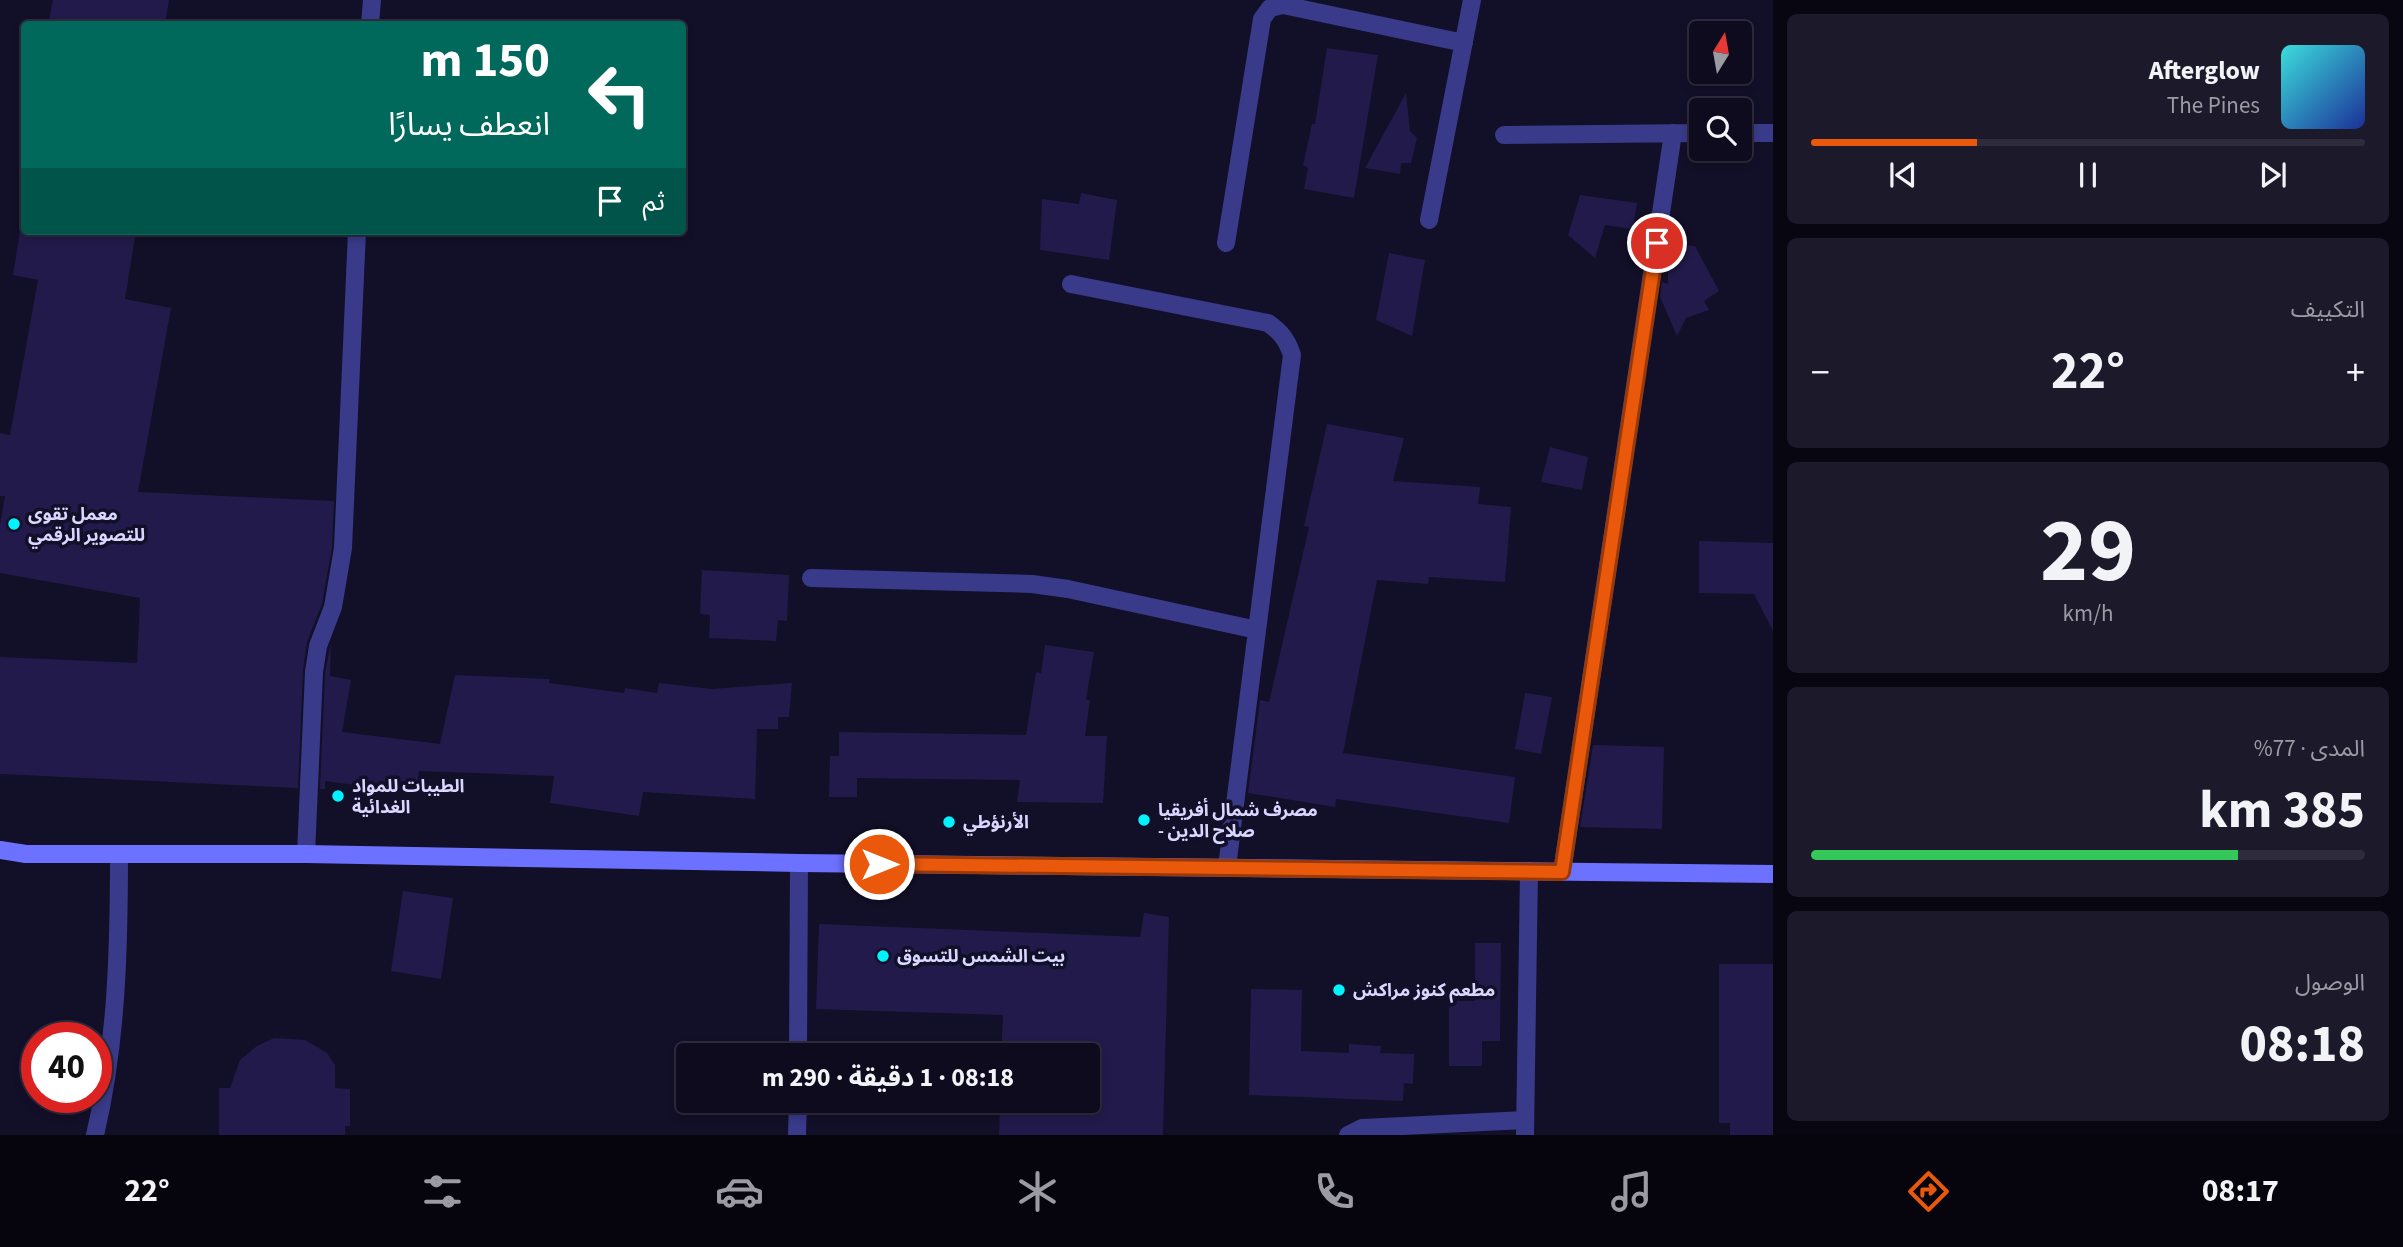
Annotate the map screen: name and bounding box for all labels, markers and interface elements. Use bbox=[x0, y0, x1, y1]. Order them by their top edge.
north arrow bbox=[1689, 21, 1752, 84]
map controls bbox=[1689, 21, 1752, 161]
text: 150 m bbox=[421, 26, 550, 96]
icon: left bbox=[574, 49, 665, 140]
text: Afterglow bbox=[2149, 52, 2260, 89]
text: The Pines bbox=[2167, 89, 2260, 122]
button: search bbox=[1689, 98, 1752, 161]
text: انعطف يسارًا bbox=[388, 102, 550, 148]
icon: previous bbox=[1884, 156, 1922, 194]
icon: pause bbox=[2069, 156, 2107, 194]
icon: next bbox=[2254, 156, 2292, 194]
icon: arrive bbox=[591, 182, 629, 220]
text: ثم bbox=[643, 183, 665, 220]
pin bbox=[1627, 213, 1687, 273]
icon: arrive bbox=[1638, 224, 1676, 262]
text: التكييف bbox=[2291, 293, 2365, 326]
text: 22° bbox=[2051, 335, 2125, 409]
text: − bbox=[1811, 346, 1830, 400]
text: + bbox=[2346, 346, 2365, 400]
text: 29 bbox=[2040, 487, 2136, 616]
place label: معمل تقوى للتصوير الرقمي bbox=[28, 502, 145, 549]
marker: معمل تقوى للتصوير الرقمي bbox=[6, 516, 22, 532]
text: km/h bbox=[2063, 597, 2114, 630]
text: المدى · 77% bbox=[2254, 732, 2365, 765]
place label: الطيبات للمواد الغدائية bbox=[352, 774, 464, 820]
text: 385 km bbox=[2199, 774, 2365, 848]
marker: الطيبات للمواد الغدائية bbox=[330, 788, 346, 804]
place label: مصرف شمال أفريقيا - صلاح الدين bbox=[1158, 797, 1318, 844]
place label: الأرنؤطي bbox=[963, 810, 1029, 836]
marker: مصرف شمال أفريقيا - صلاح الدين bbox=[1136, 812, 1152, 828]
marker: الأرنؤطي bbox=[941, 814, 957, 830]
position arrow bbox=[842, 827, 916, 901]
place label: بيت الشمس للتسوق bbox=[897, 944, 1065, 969]
marker: بيت الشمس للتسوق bbox=[875, 948, 891, 964]
text: الوصول bbox=[2295, 966, 2365, 999]
place label: مطعم كنوز مراكش bbox=[1353, 978, 1495, 1003]
marker: مطعم كنوز مراكش bbox=[1331, 982, 1347, 998]
text: 08:18 bbox=[2240, 1008, 2365, 1082]
speed limit sign: 40 bbox=[21, 1022, 112, 1113]
text: 08:18 · 1 دقيقة · 290 m bbox=[762, 1059, 1014, 1096]
icon: filters bbox=[418, 1167, 467, 1216]
icon: car bbox=[715, 1167, 764, 1216]
icon: climate bbox=[1013, 1167, 1062, 1216]
icon: phone bbox=[1310, 1167, 1359, 1216]
icon: music bbox=[1607, 1167, 1656, 1216]
icon: directions bbox=[1904, 1167, 1953, 1216]
text: 22° bbox=[124, 1168, 170, 1214]
text: 08:17 bbox=[2202, 1168, 2279, 1214]

